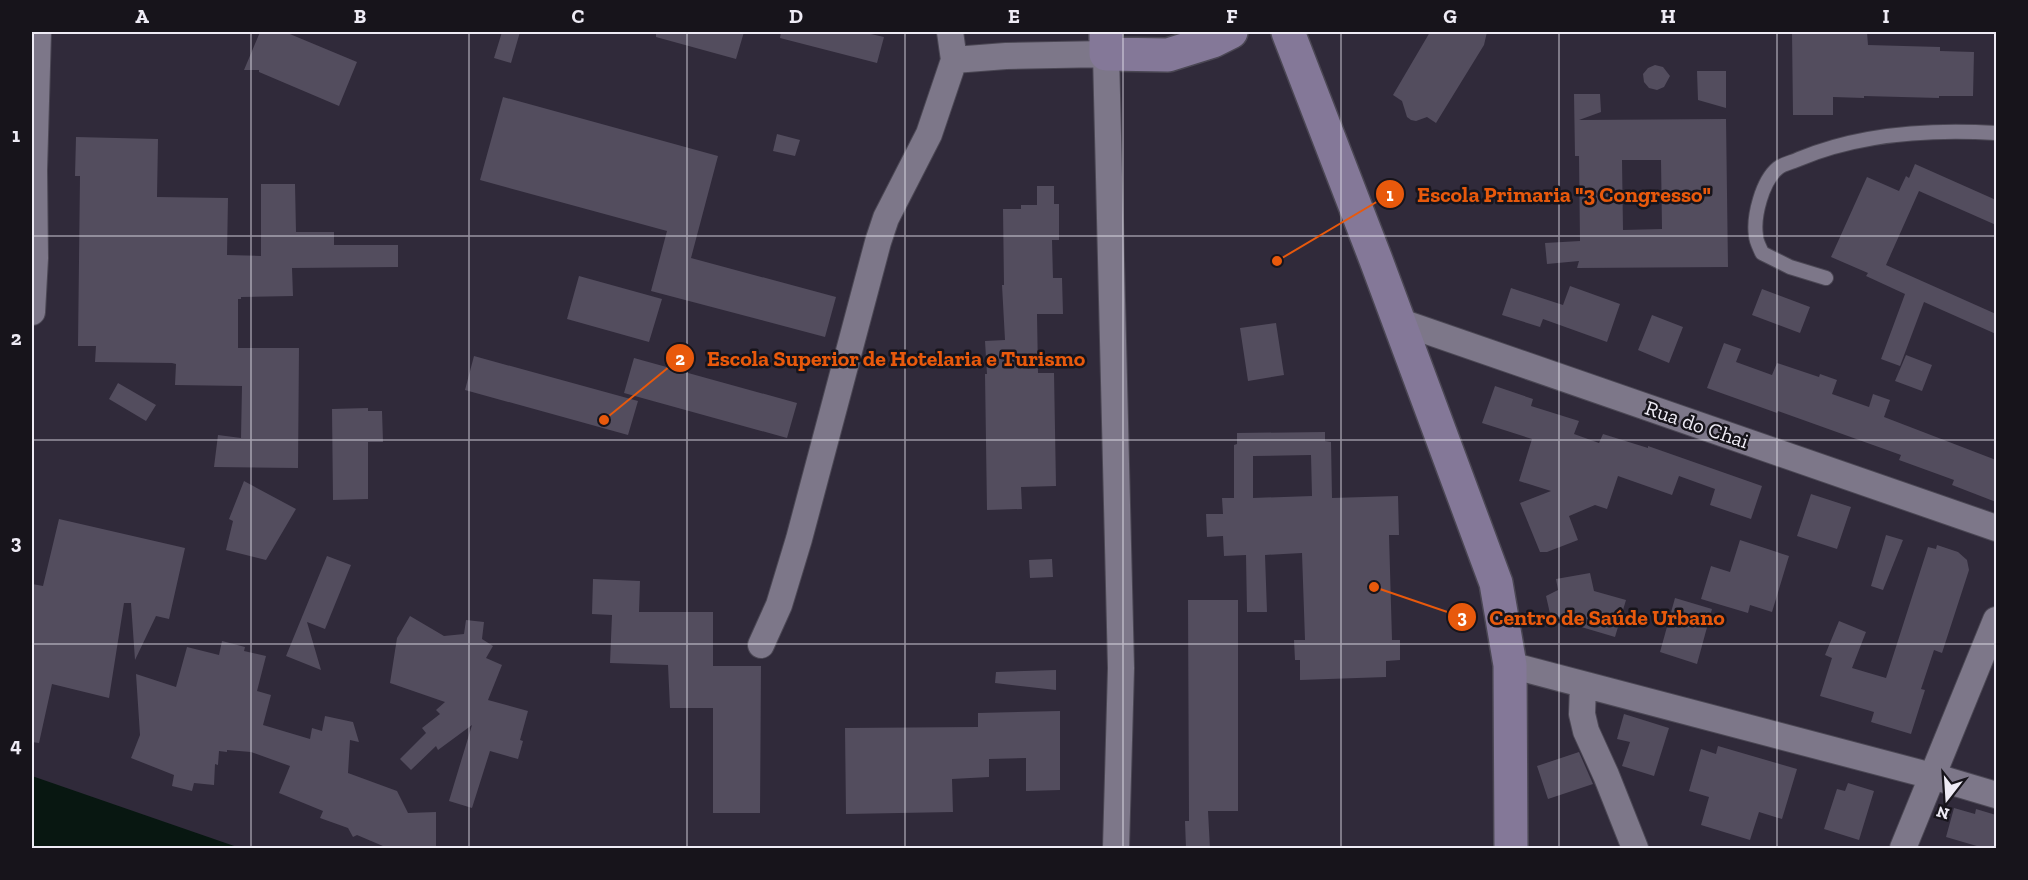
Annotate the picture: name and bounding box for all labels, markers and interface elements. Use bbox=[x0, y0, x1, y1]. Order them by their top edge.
text: A bbox=[135, 4, 149, 28]
text: B bbox=[354, 4, 366, 28]
text: C bbox=[572, 4, 585, 28]
text: D bbox=[789, 4, 803, 28]
text: E bbox=[1008, 4, 1020, 28]
text: F bbox=[1226, 4, 1238, 28]
text: G bbox=[1443, 4, 1457, 28]
text: H bbox=[1660, 4, 1676, 28]
text: I bbox=[1882, 4, 1890, 28]
text: 1 bbox=[12, 123, 20, 147]
callout: Escola Primaria "3 Congresso" bbox=[1375, 174, 1723, 214]
text: Escola Primaria "3 Congresso" bbox=[1417, 181, 1711, 208]
text: 1 bbox=[1386, 184, 1394, 206]
text: 2 bbox=[11, 326, 22, 350]
callout: Escola Superior de Hotelaria e Turismo bbox=[665, 338, 1098, 378]
text: Escola Superior de Hotelaria e Turismo bbox=[707, 345, 1086, 372]
text: 2 bbox=[675, 348, 685, 370]
street label: Rua do Chai bbox=[1642, 395, 1752, 453]
text: 3 bbox=[11, 530, 22, 554]
callout: Centro de Saúde Urbano bbox=[1447, 597, 1737, 637]
text: Centro de Saúde Urbano bbox=[1489, 604, 1725, 631]
text: 3 bbox=[1457, 606, 1467, 628]
text: 4 bbox=[10, 733, 22, 757]
north arrow bbox=[1917, 769, 1977, 829]
text: N bbox=[1934, 802, 1951, 824]

